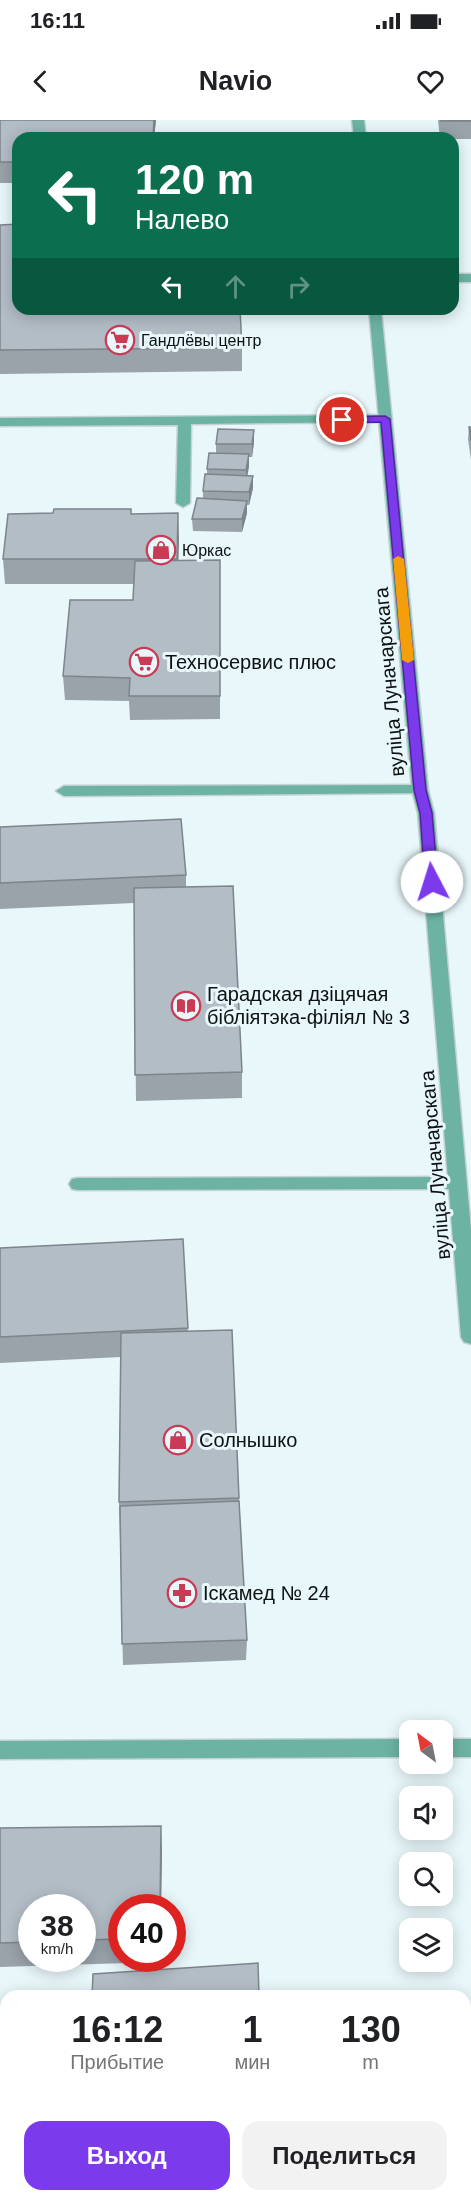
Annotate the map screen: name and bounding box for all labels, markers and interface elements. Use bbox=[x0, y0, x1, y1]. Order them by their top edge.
text: 16:11 bbox=[30, 8, 85, 33]
icon: back bbox=[24, 65, 57, 98]
icon: heart bbox=[414, 65, 447, 98]
text: Navio bbox=[199, 66, 272, 96]
icon: left bbox=[36, 156, 114, 234]
text: 120 m bbox=[135, 156, 254, 203]
text: Налево bbox=[135, 205, 229, 235]
icon: left bbox=[156, 270, 189, 303]
icon: ahead bbox=[219, 270, 252, 303]
icon: right bbox=[282, 270, 315, 303]
supermarket icon: Гандлёвы центр bbox=[104, 324, 136, 356]
place label: Гандлёвы центр bbox=[141, 332, 262, 349]
pin bbox=[316, 394, 367, 445]
icon: arrive bbox=[325, 403, 358, 436]
shop icon: Юркас bbox=[145, 534, 177, 566]
place label: Юркас bbox=[182, 542, 231, 559]
street label: вуліца Луначарскага bbox=[370, 586, 408, 778]
supermarket icon: Техносервис плюс bbox=[128, 646, 160, 678]
place label: Техносервис плюс bbox=[165, 651, 336, 673]
position arrow bbox=[400, 850, 464, 914]
place label: Гарадская дзіцячая бібліятэка-філіял № 3 bbox=[207, 983, 410, 1028]
library icon: Гарадская дзіцячая бібліятэка-філіял № 3 bbox=[170, 990, 202, 1022]
street label: вуліца Луначарскага bbox=[416, 1069, 454, 1261]
shop icon: Солнышко bbox=[162, 1424, 194, 1456]
place label: Солнышко bbox=[199, 1429, 297, 1451]
pharmacy icon: Іскамед № 24 bbox=[166, 1577, 198, 1609]
place label: Іскамед № 24 bbox=[203, 1582, 330, 1604]
north arrow bbox=[399, 1720, 453, 1774]
map controls bbox=[399, 1720, 453, 1972]
button: sound bbox=[399, 1786, 453, 1840]
button: search bbox=[399, 1852, 453, 1906]
speed limit sign: 40 bbox=[108, 1894, 186, 1972]
text: 38 bbox=[40, 1909, 74, 1942]
button: layers bbox=[399, 1918, 453, 1972]
text: km/h bbox=[41, 1940, 73, 1957]
text: 16:12 bbox=[71, 2009, 163, 2050]
text: 1 bbox=[242, 2009, 262, 2050]
text: 130 bbox=[341, 2009, 401, 2050]
text: Прибытие bbox=[70, 2051, 164, 2073]
text: мин bbox=[234, 2051, 270, 2073]
text: m bbox=[362, 2051, 379, 2073]
button: Выход bbox=[24, 2121, 230, 2190]
button: Поделиться bbox=[242, 2121, 447, 2190]

